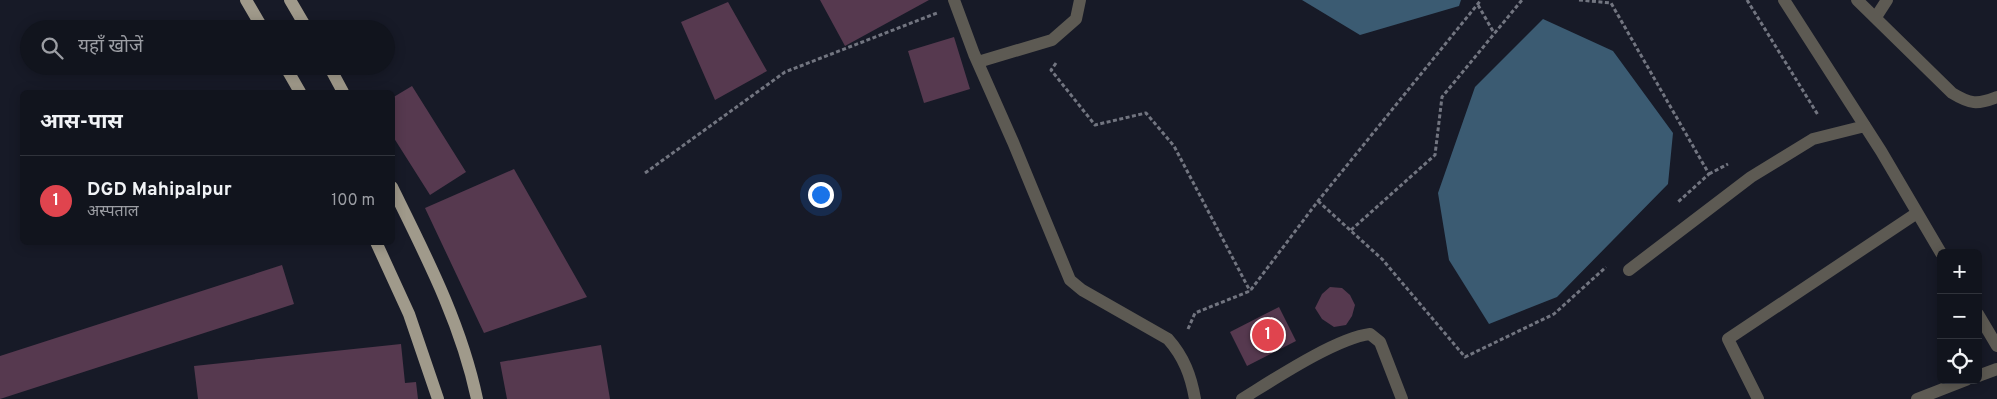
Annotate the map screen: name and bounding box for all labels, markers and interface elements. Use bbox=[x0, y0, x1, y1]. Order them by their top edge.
search box bbox=[20, 20, 395, 75]
icon: search bbox=[38, 34, 66, 62]
text: यहाँ खोजें bbox=[78, 35, 143, 59]
text: आस-पास bbox=[40, 109, 123, 136]
text: DGD Mahipalpur bbox=[87, 178, 232, 202]
your location bbox=[808, 182, 834, 208]
text: 1 bbox=[53, 191, 59, 211]
text: 100 m bbox=[331, 191, 375, 211]
text: अस्पताल bbox=[87, 202, 139, 222]
map controls bbox=[1937, 249, 1982, 384]
button: + bbox=[1937, 249, 1982, 294]
button: − bbox=[1937, 294, 1982, 339]
pin: 1 bbox=[1252, 316, 1284, 354]
button: locate bbox=[1937, 339, 1982, 384]

